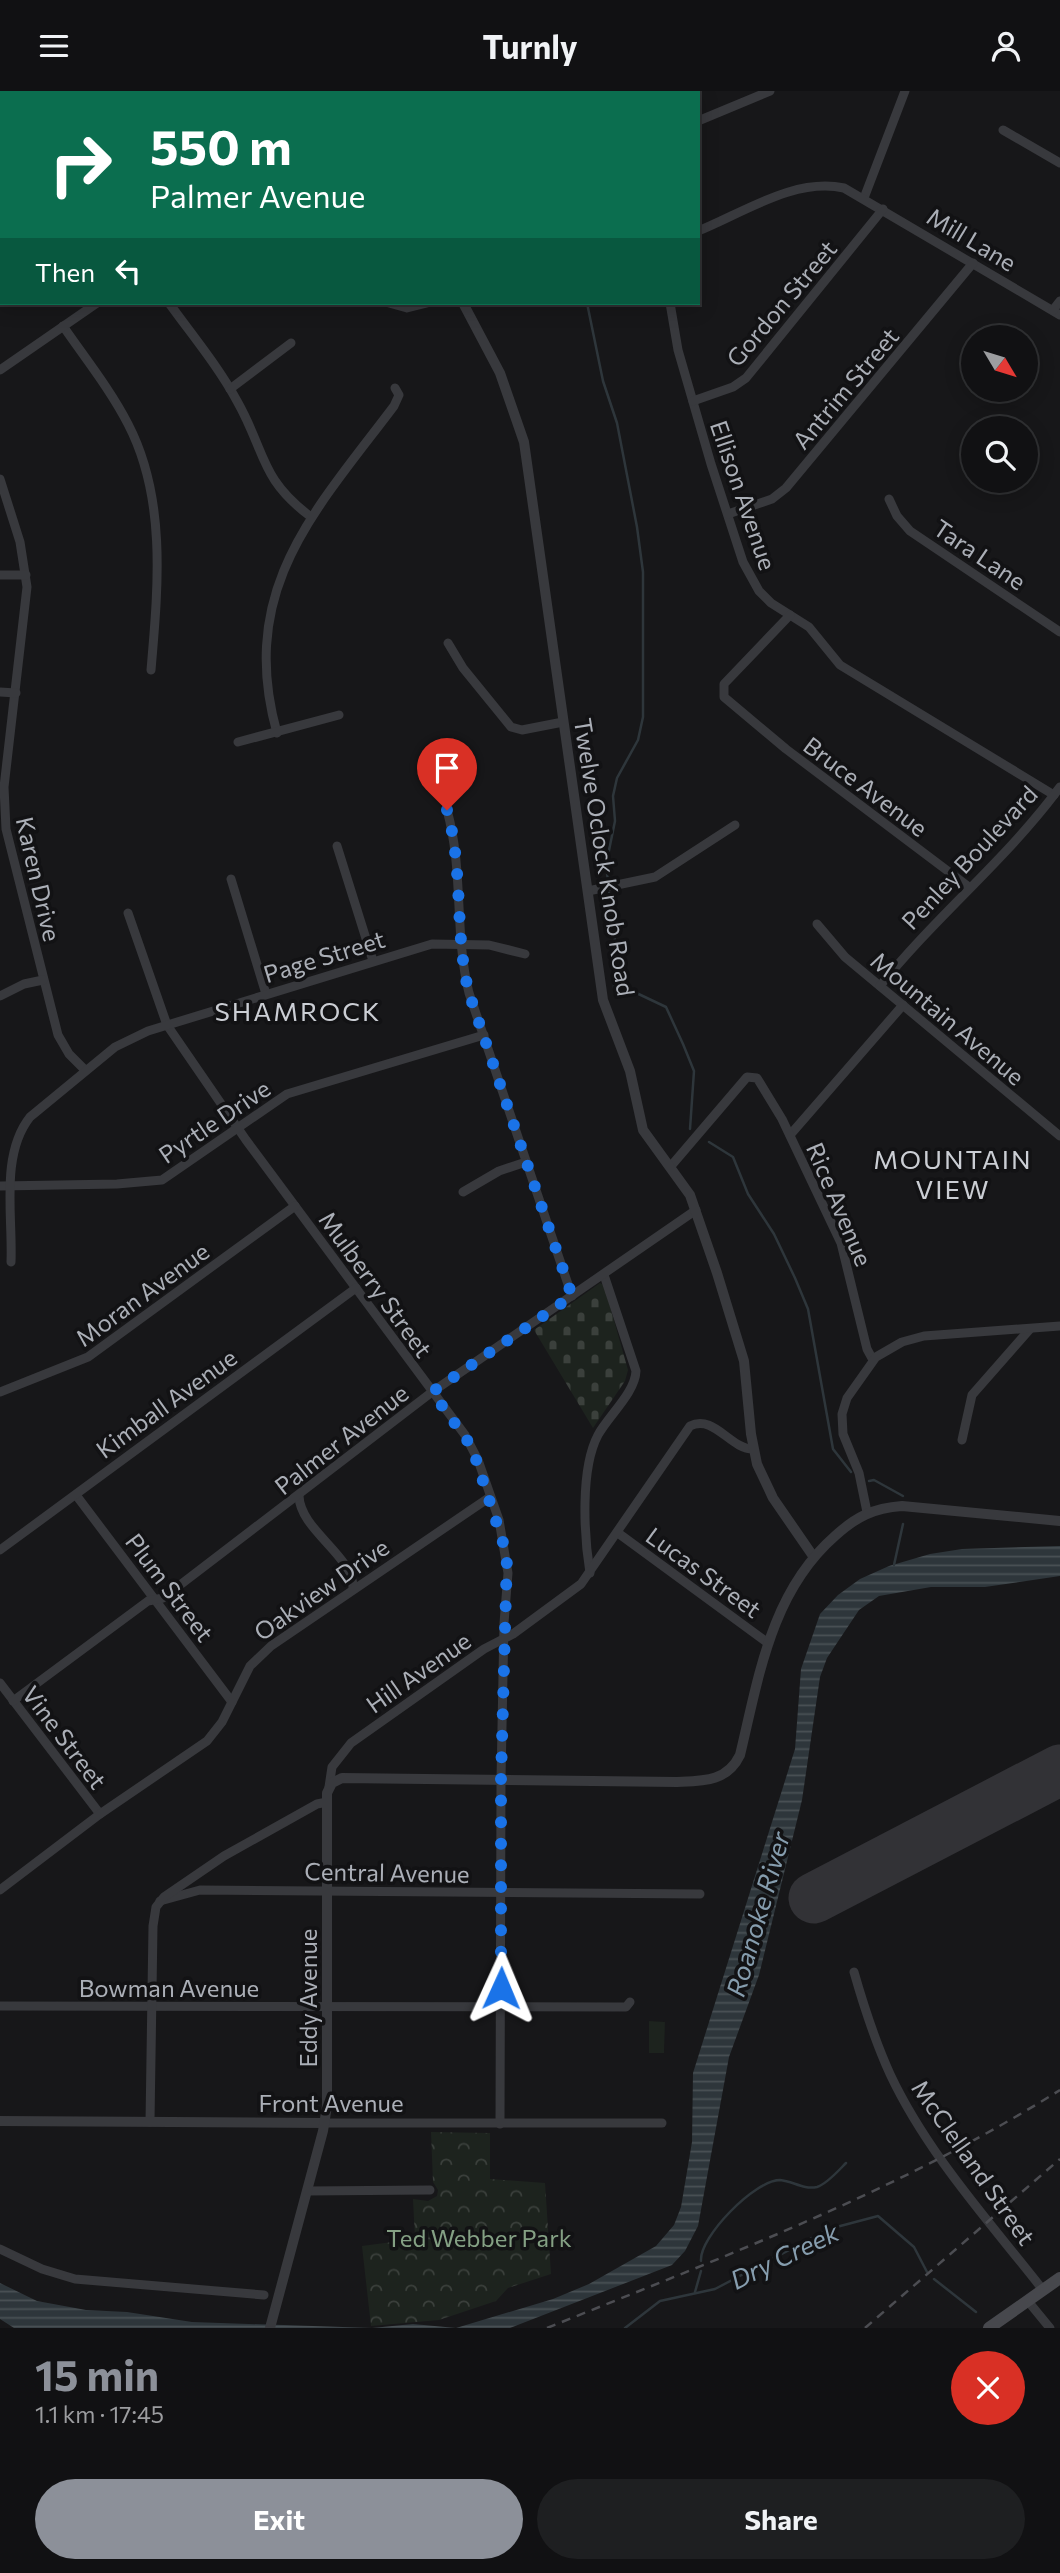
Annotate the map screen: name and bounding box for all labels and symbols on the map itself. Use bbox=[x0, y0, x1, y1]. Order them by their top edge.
street label: Mill Lane bbox=[922, 201, 1022, 277]
street label: Gordon Street bbox=[720, 234, 842, 372]
street label: Antrim Street bbox=[786, 321, 904, 454]
north arrow bbox=[961, 325, 1038, 403]
street label: Ellison Avenue bbox=[705, 416, 783, 574]
street label: Tara Lane bbox=[928, 513, 1032, 595]
street label: Twelve Oclock Knob Road bbox=[569, 716, 641, 998]
street label: Bruce Avenue bbox=[798, 730, 934, 842]
pin bbox=[417, 738, 477, 810]
street label: Penley Boulevard bbox=[895, 779, 1043, 935]
street label: Karen Drive bbox=[11, 814, 67, 944]
street label: Page Street bbox=[260, 924, 388, 988]
street label: Mountain Avenue bbox=[865, 945, 1031, 1091]
district label: SHAMROCK bbox=[214, 995, 382, 1026]
street label: Pyrtle Drive bbox=[153, 1073, 275, 1169]
street label: Rice Avenue bbox=[801, 1138, 879, 1270]
district label: MOUNTAIN VIEW bbox=[873, 1143, 1033, 1204]
street label: Mulberry Street bbox=[313, 1205, 439, 1363]
street label: Moran Avenue bbox=[70, 1236, 214, 1352]
street label: Kimball Avenue bbox=[90, 1342, 242, 1464]
street label: Palmer Avenue bbox=[268, 1378, 414, 1500]
street label: Lucas Street bbox=[641, 1521, 767, 1623]
street label: Plum Street bbox=[120, 1527, 220, 1647]
street label: Oakview Drive bbox=[248, 1532, 394, 1646]
street label: Hill Avenue bbox=[360, 1625, 476, 1719]
street label: Vine Street bbox=[17, 1680, 113, 1794]
water label: Roanoke River bbox=[719, 1827, 796, 2000]
street label: Central Avenue bbox=[304, 1856, 470, 1888]
street label: Eddy Avenue bbox=[293, 1929, 322, 2068]
position arrow bbox=[464, 1951, 538, 2025]
street label: Bowman Avenue bbox=[79, 1973, 259, 2002]
street label: McClelland Street bbox=[906, 2074, 1042, 2250]
street label: Front Avenue bbox=[258, 2088, 404, 2117]
water label: Dry Creek bbox=[725, 2215, 844, 2295]
park label: Ted Webber Park bbox=[386, 2223, 572, 2252]

